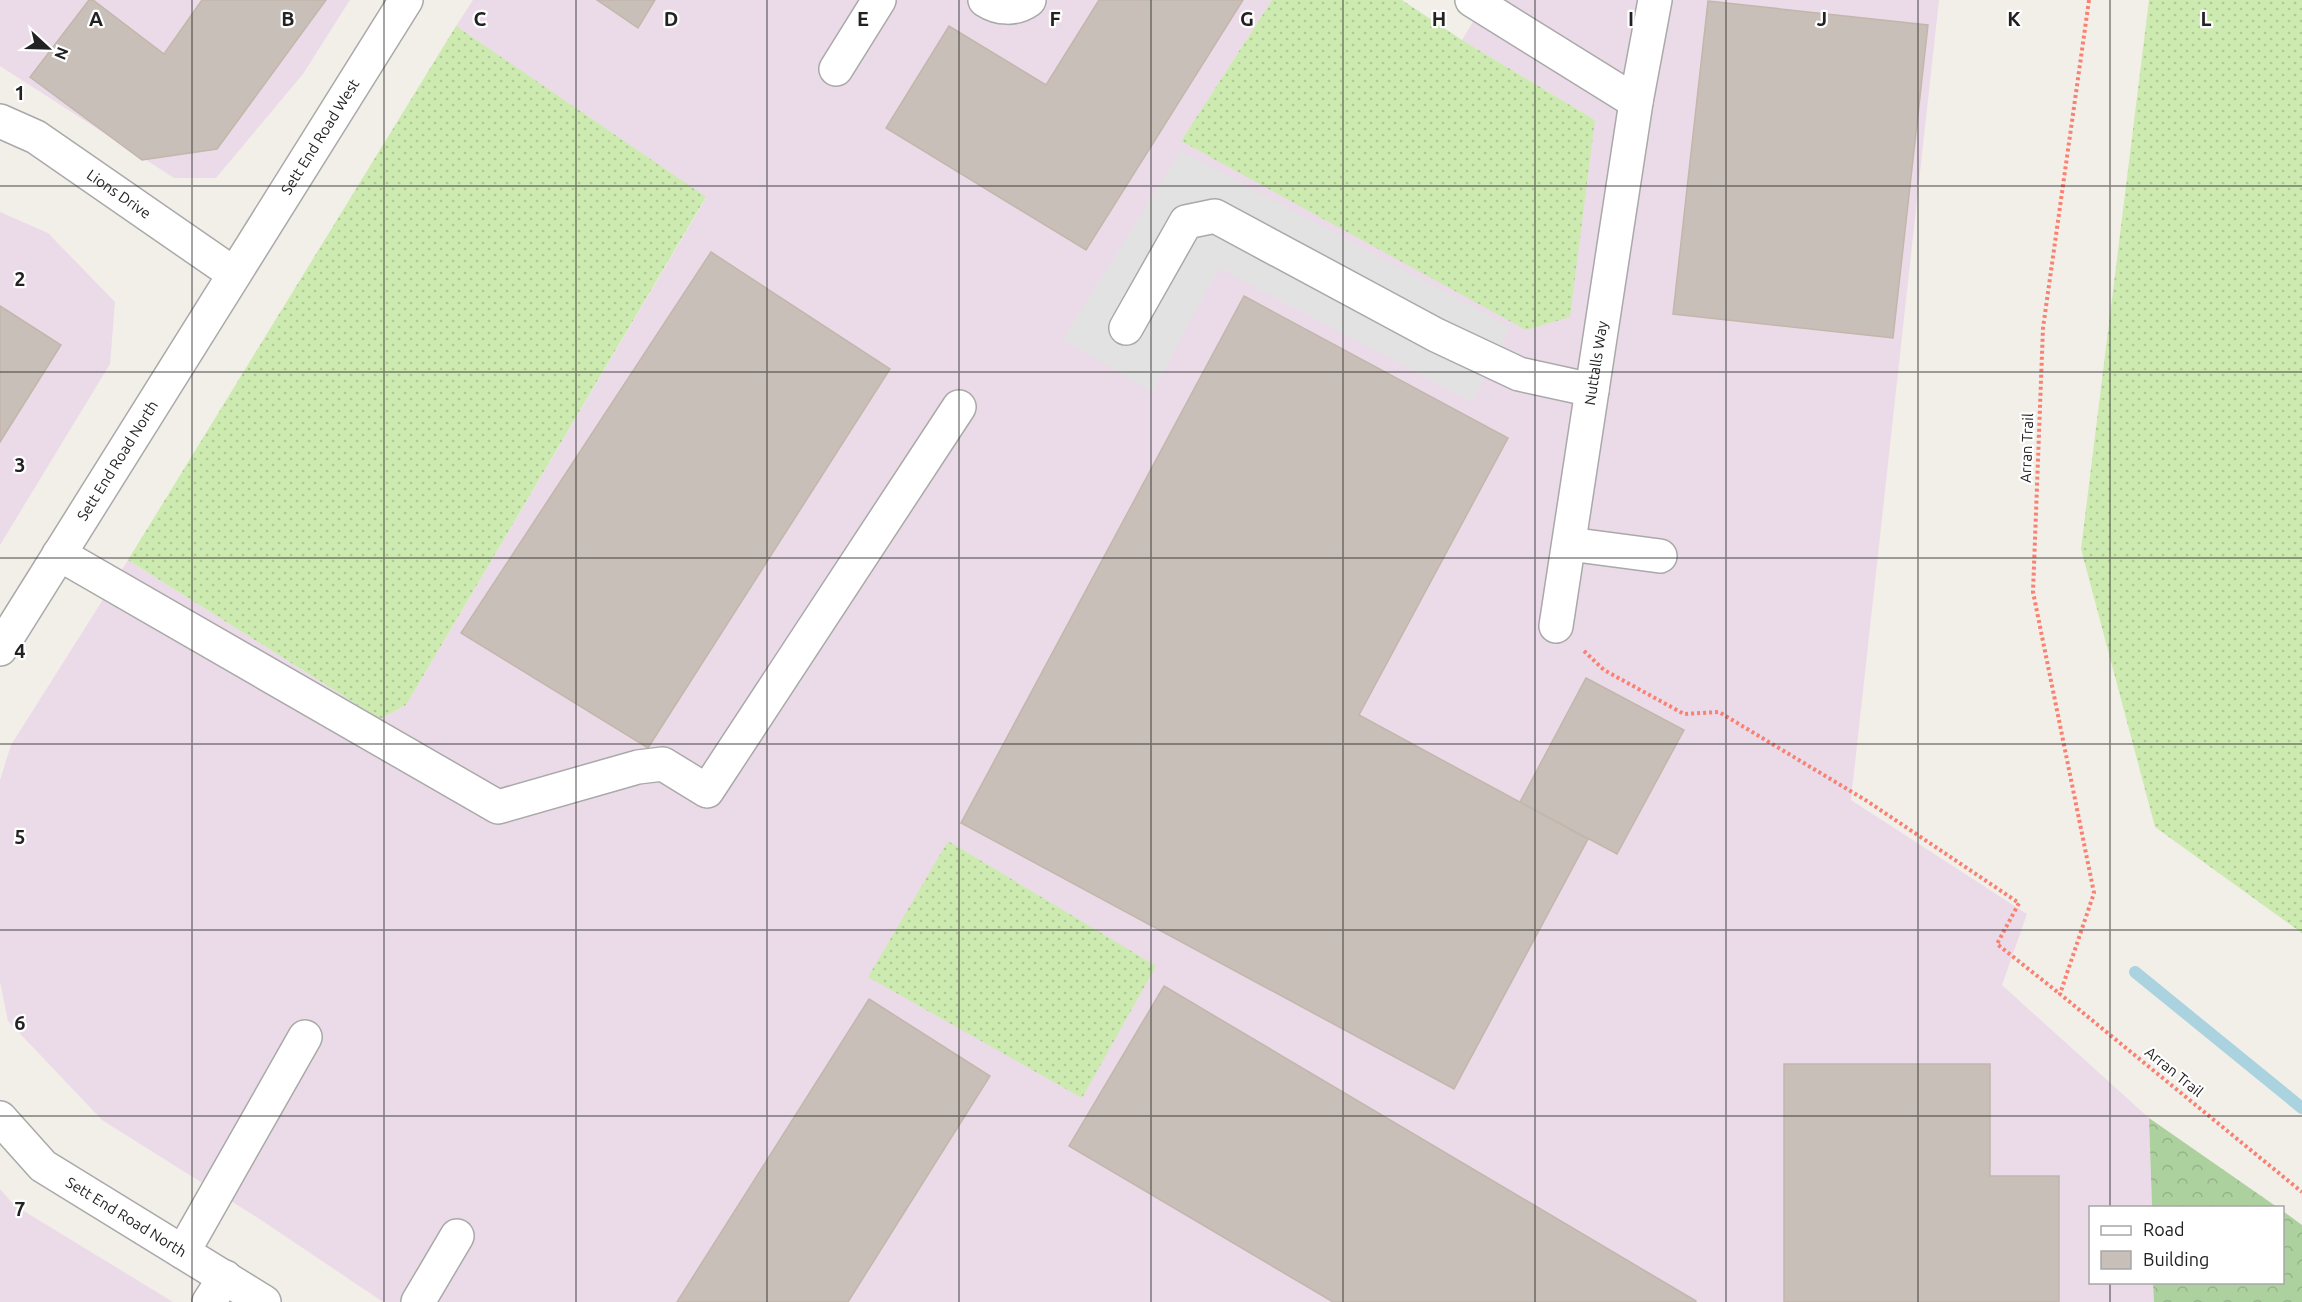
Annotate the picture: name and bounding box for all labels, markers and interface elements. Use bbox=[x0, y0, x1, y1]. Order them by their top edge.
text: A bbox=[89, 7, 103, 30]
text: B bbox=[281, 7, 295, 30]
text: C bbox=[474, 7, 487, 30]
text: D bbox=[664, 7, 678, 30]
text: E bbox=[857, 7, 869, 30]
text: F bbox=[1049, 7, 1061, 30]
text: G bbox=[1240, 7, 1254, 30]
text: H bbox=[1432, 7, 1446, 30]
text: I bbox=[1628, 7, 1634, 30]
text: J bbox=[1817, 7, 1827, 30]
text: K bbox=[2007, 7, 2021, 30]
text: L bbox=[2201, 7, 2212, 30]
north arrow bbox=[18, 18, 78, 78]
text: N bbox=[51, 45, 72, 63]
street label: Sett End Road West bbox=[277, 76, 362, 198]
text: 1 bbox=[14, 81, 26, 104]
street label: Lions Drive bbox=[84, 166, 154, 222]
text: 2 bbox=[14, 267, 26, 290]
street label: Nuttalls Way bbox=[1581, 320, 1610, 406]
street label: Sett End Road North bbox=[73, 397, 161, 524]
street label: Arran Trail bbox=[2017, 413, 2036, 483]
text: 3 bbox=[14, 453, 26, 476]
text: 4 bbox=[14, 639, 26, 662]
text: 5 bbox=[14, 825, 26, 848]
text: 6 bbox=[14, 1011, 26, 1034]
street label: Arran Trail bbox=[2142, 1043, 2207, 1100]
street label: Sett End Road North bbox=[63, 1173, 190, 1260]
text: 7 bbox=[14, 1197, 26, 1220]
legend bbox=[2089, 1206, 2284, 1284]
text: Road bbox=[2143, 1219, 2185, 1239]
text: Building bbox=[2143, 1249, 2209, 1269]

